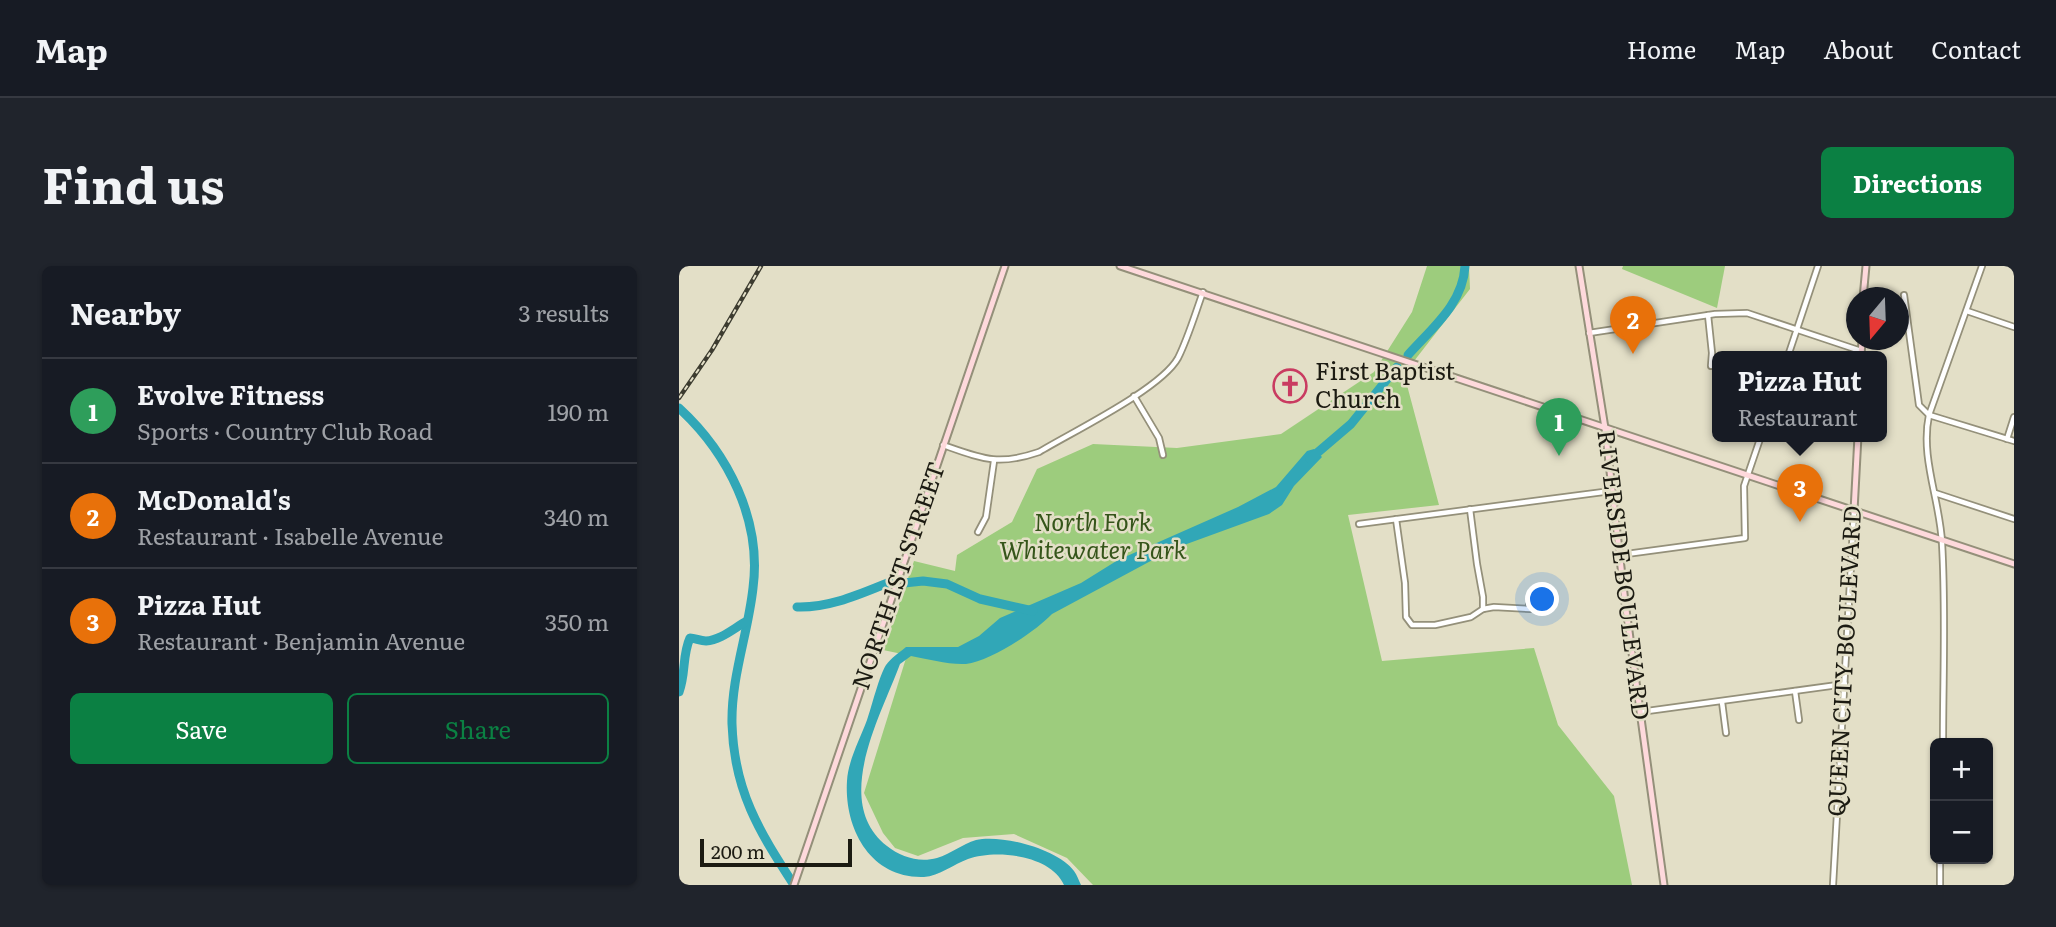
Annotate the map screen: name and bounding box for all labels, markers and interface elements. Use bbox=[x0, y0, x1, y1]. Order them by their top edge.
text: Map bbox=[35, 24, 108, 73]
text: Home bbox=[1627, 31, 1696, 66]
text: Map bbox=[1734, 31, 1785, 66]
text: About bbox=[1823, 31, 1893, 66]
text: Contact bbox=[1931, 31, 2021, 66]
text: Find us bbox=[42, 146, 225, 219]
button: Directions bbox=[1821, 147, 2014, 218]
north arrow bbox=[1846, 287, 1909, 350]
text: Nearby bbox=[70, 290, 181, 334]
text: 3 results bbox=[518, 295, 609, 329]
pin: 2 bbox=[1610, 296, 1656, 354]
popup bbox=[1712, 351, 1887, 442]
place label: First Baptist Church bbox=[1315, 352, 1455, 415]
text: Pizza Hut bbox=[1737, 360, 1862, 399]
church icon: First Baptist Church bbox=[1271, 367, 1309, 405]
text: Evolve Fitness bbox=[137, 374, 324, 413]
text: 1 bbox=[88, 394, 98, 428]
text: 190 m bbox=[547, 394, 609, 428]
pin: 1 bbox=[1536, 398, 1582, 456]
text: Restaurant bbox=[1737, 399, 1857, 433]
text: Sports · Country Club Road bbox=[137, 413, 433, 447]
street label: RIVERSIDE BOULEVARD bbox=[1590, 428, 1661, 722]
street label: NORTH 1ST STREET bbox=[841, 457, 952, 694]
pin: 3 bbox=[1777, 464, 1823, 522]
text: McDonald's bbox=[137, 479, 291, 518]
text: 2 bbox=[87, 499, 99, 533]
text: 340 m bbox=[544, 499, 609, 533]
park label: North Fork Whitewater Park bbox=[999, 503, 1188, 566]
street label: QUEEN CITY BOULEVARD bbox=[1817, 504, 1868, 817]
text: Restaurant · Isabelle Avenue bbox=[137, 518, 443, 552]
your location bbox=[1525, 582, 1559, 616]
text: Pizza Hut bbox=[137, 584, 261, 623]
text: 3 bbox=[87, 604, 99, 638]
text: 350 m bbox=[545, 604, 609, 638]
text: Restaurant · Benjamin Avenue bbox=[137, 623, 465, 657]
button: Save bbox=[70, 693, 333, 764]
button: Share bbox=[347, 693, 609, 764]
map controls bbox=[1930, 738, 1993, 864]
button: + bbox=[1930, 738, 1993, 801]
button: − bbox=[1930, 801, 1993, 864]
scale bar bbox=[700, 836, 852, 868]
text: 200 m bbox=[711, 837, 765, 865]

